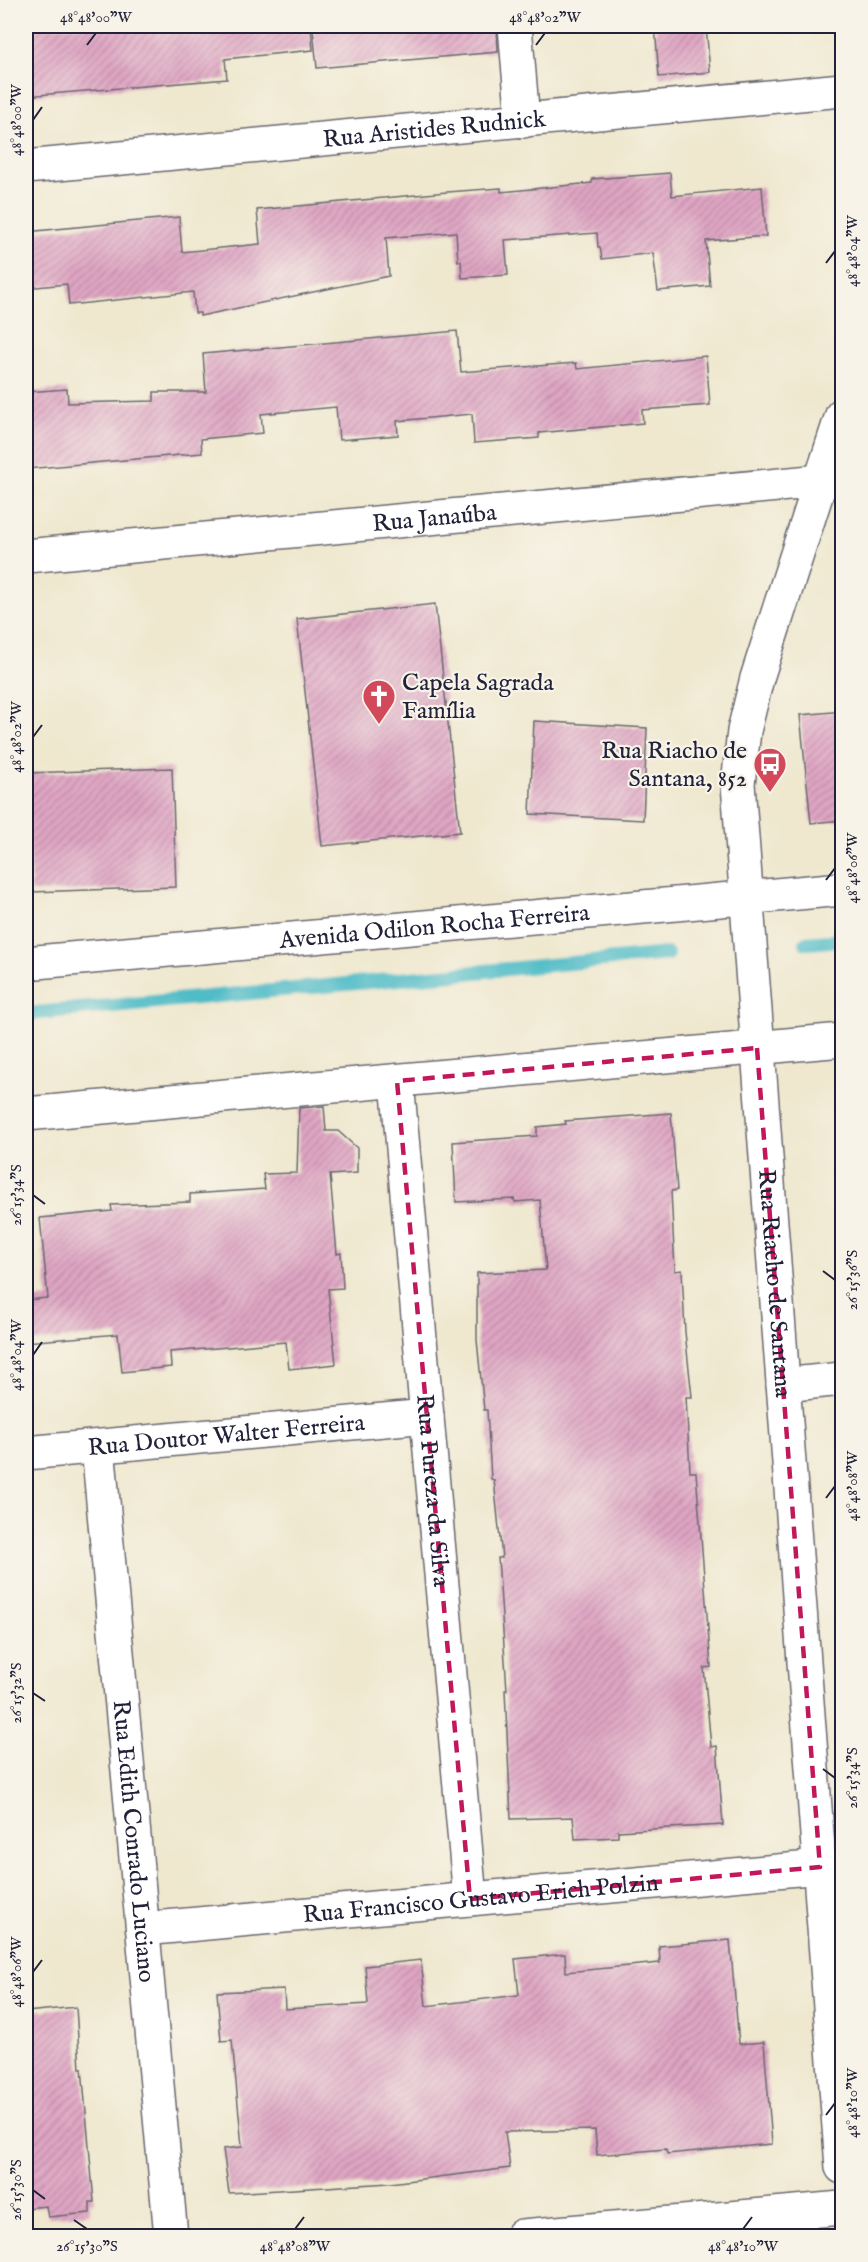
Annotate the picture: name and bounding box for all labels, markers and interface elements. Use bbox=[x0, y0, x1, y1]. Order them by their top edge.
text: 48°48'00"W bbox=[60, 8, 133, 27]
text: 48°48'02"W bbox=[509, 8, 581, 27]
text: 48°48'00"W bbox=[7, 83, 26, 156]
street label: Rua Aristides Rudnick bbox=[321, 104, 547, 156]
text: 48°48'04"W bbox=[843, 214, 862, 287]
street label: Rua Janaúba bbox=[371, 498, 498, 540]
place label: Capela Sagrada Família bbox=[402, 668, 554, 727]
church icon: Capela Sagrada Família bbox=[361, 678, 397, 725]
text: 48°48'02"W bbox=[7, 701, 26, 773]
place label: Rua Riacho de Santana, 852 bbox=[601, 736, 747, 795]
bus stop icon: Rua Riacho de Santana, 852 bbox=[752, 746, 788, 793]
text: 48°48'06"W bbox=[843, 832, 862, 903]
street label: Avenida Odilon Rocha Ferreira bbox=[277, 898, 592, 957]
text: 26°15'34"S bbox=[7, 1164, 26, 1226]
street label: Rua Riacho de Santana bbox=[750, 1168, 798, 1399]
text: 26°15'36"S bbox=[843, 1250, 862, 1310]
text: 48°48'04"W bbox=[7, 1318, 26, 1391]
street label: Rua Pureza da Silva bbox=[408, 1393, 456, 1589]
street label: Rua Doutor Walter Ferreira bbox=[86, 1408, 367, 1464]
text: 48°48'08"W bbox=[843, 1450, 862, 1521]
text: 26°15'32"S bbox=[7, 1662, 26, 1724]
street label: Rua Edith Conrado Luciano bbox=[104, 1699, 161, 1984]
text: 26°15'34"S bbox=[843, 1747, 862, 1809]
street label: Rua Francisco Gustavo Erich Polzin bbox=[302, 1868, 660, 1931]
text: 48°48'06"W bbox=[7, 1936, 26, 2007]
text: 48°48'10"W bbox=[843, 2067, 862, 2138]
text: 26°15'30"S bbox=[7, 2159, 26, 2221]
text: 26°15'30"S bbox=[56, 2237, 118, 2256]
text: 48°48'08"W bbox=[260, 2237, 331, 2256]
text: 48°48'10"W bbox=[708, 2237, 779, 2256]

